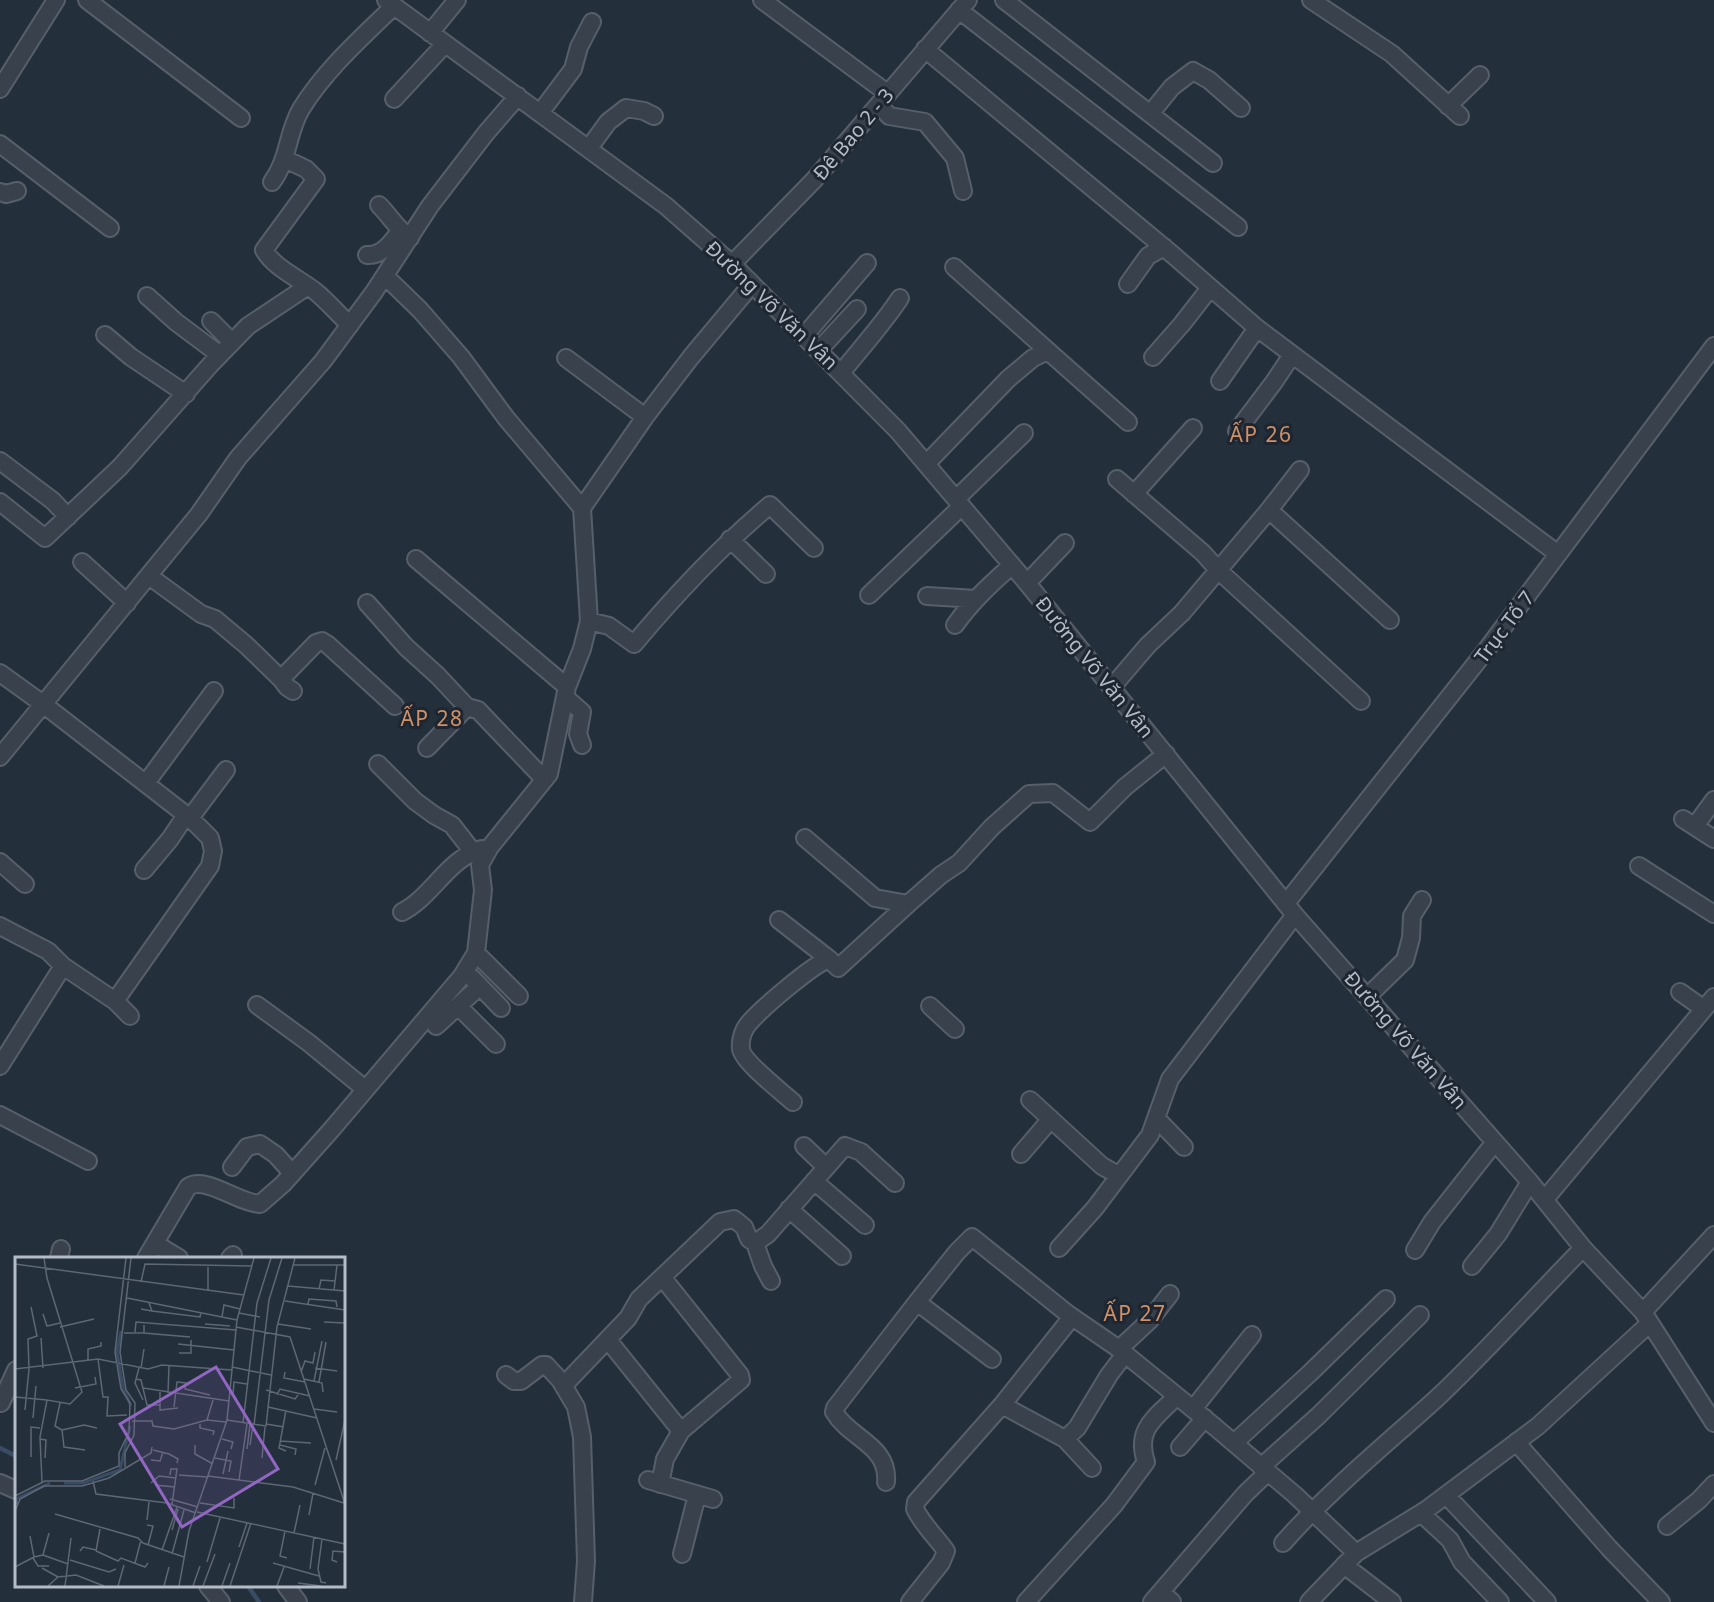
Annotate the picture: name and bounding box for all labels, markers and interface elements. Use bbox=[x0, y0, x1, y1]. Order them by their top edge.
street label: Đê Bao 2 - 3 bbox=[807, 82, 899, 186]
street label: Đường Võ Văn Vân bbox=[700, 235, 844, 375]
district label: ẤP 26 bbox=[1229, 420, 1293, 448]
street label: Trục Tổ 7 bbox=[1468, 585, 1540, 669]
street label: Đường Võ Văn Vân bbox=[1030, 591, 1160, 743]
district label: ẤP 28 bbox=[400, 704, 464, 732]
street label: Đường Võ Văn Vân bbox=[1338, 965, 1474, 1115]
inset map bbox=[15, 1257, 345, 1587]
district label: ẤP 27 bbox=[1103, 1299, 1167, 1327]

